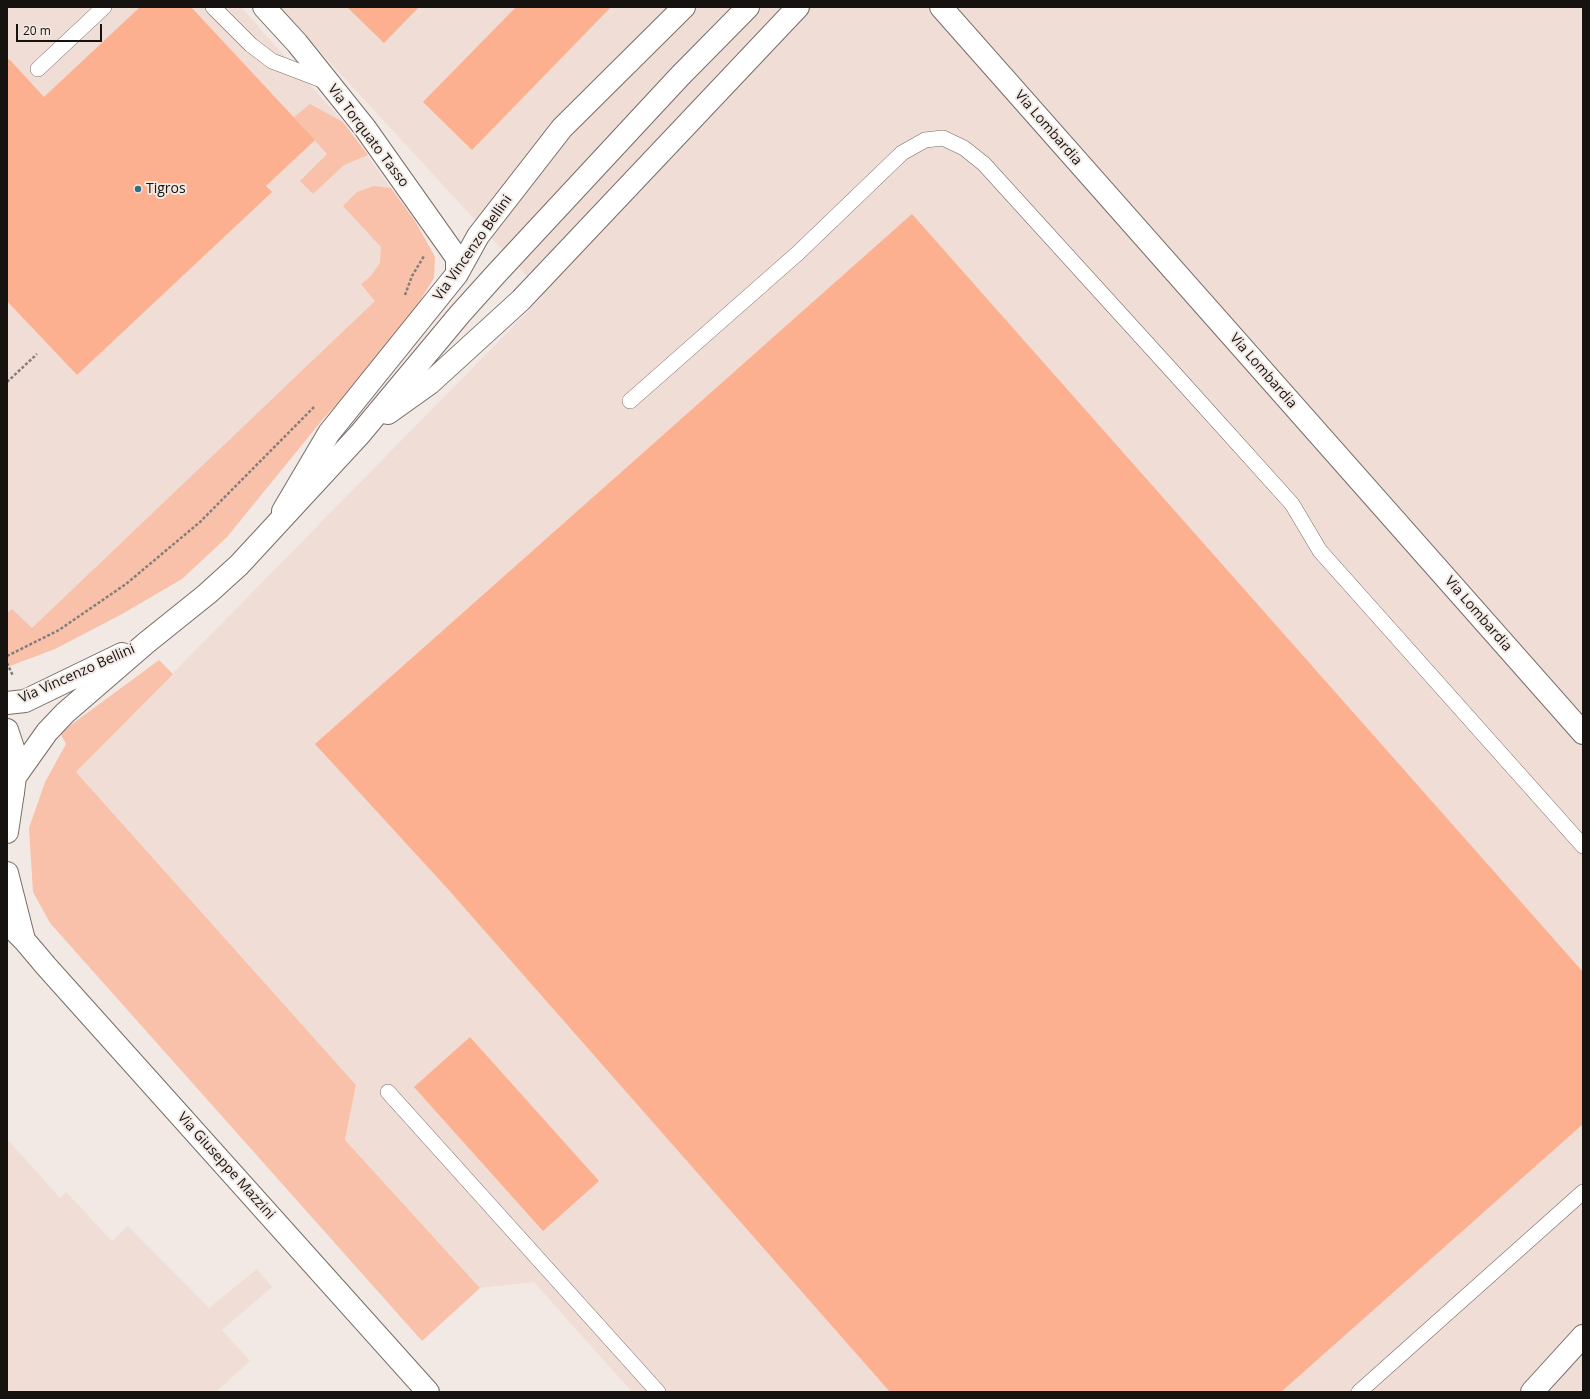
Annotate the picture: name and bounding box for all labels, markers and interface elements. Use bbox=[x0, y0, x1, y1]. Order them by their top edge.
scale bar bbox=[18, 16, 104, 42]
text: 20 m bbox=[23, 22, 51, 39]
street label: Via Torquato Tasso bbox=[324, 81, 412, 191]
street label: Via Lombardia bbox=[1011, 87, 1085, 169]
place label: Tigros bbox=[146, 181, 186, 197]
marker: Tigros bbox=[133, 184, 143, 194]
street label: Via Vincenzo Bellini bbox=[430, 192, 516, 304]
street label: Via Lombardia bbox=[1226, 330, 1300, 412]
street label: Via Lombardia bbox=[1441, 573, 1515, 655]
street label: Via Vincenzo Bellini bbox=[16, 641, 138, 707]
street label: Via Giuseppe Mazzini bbox=[174, 1109, 278, 1223]

